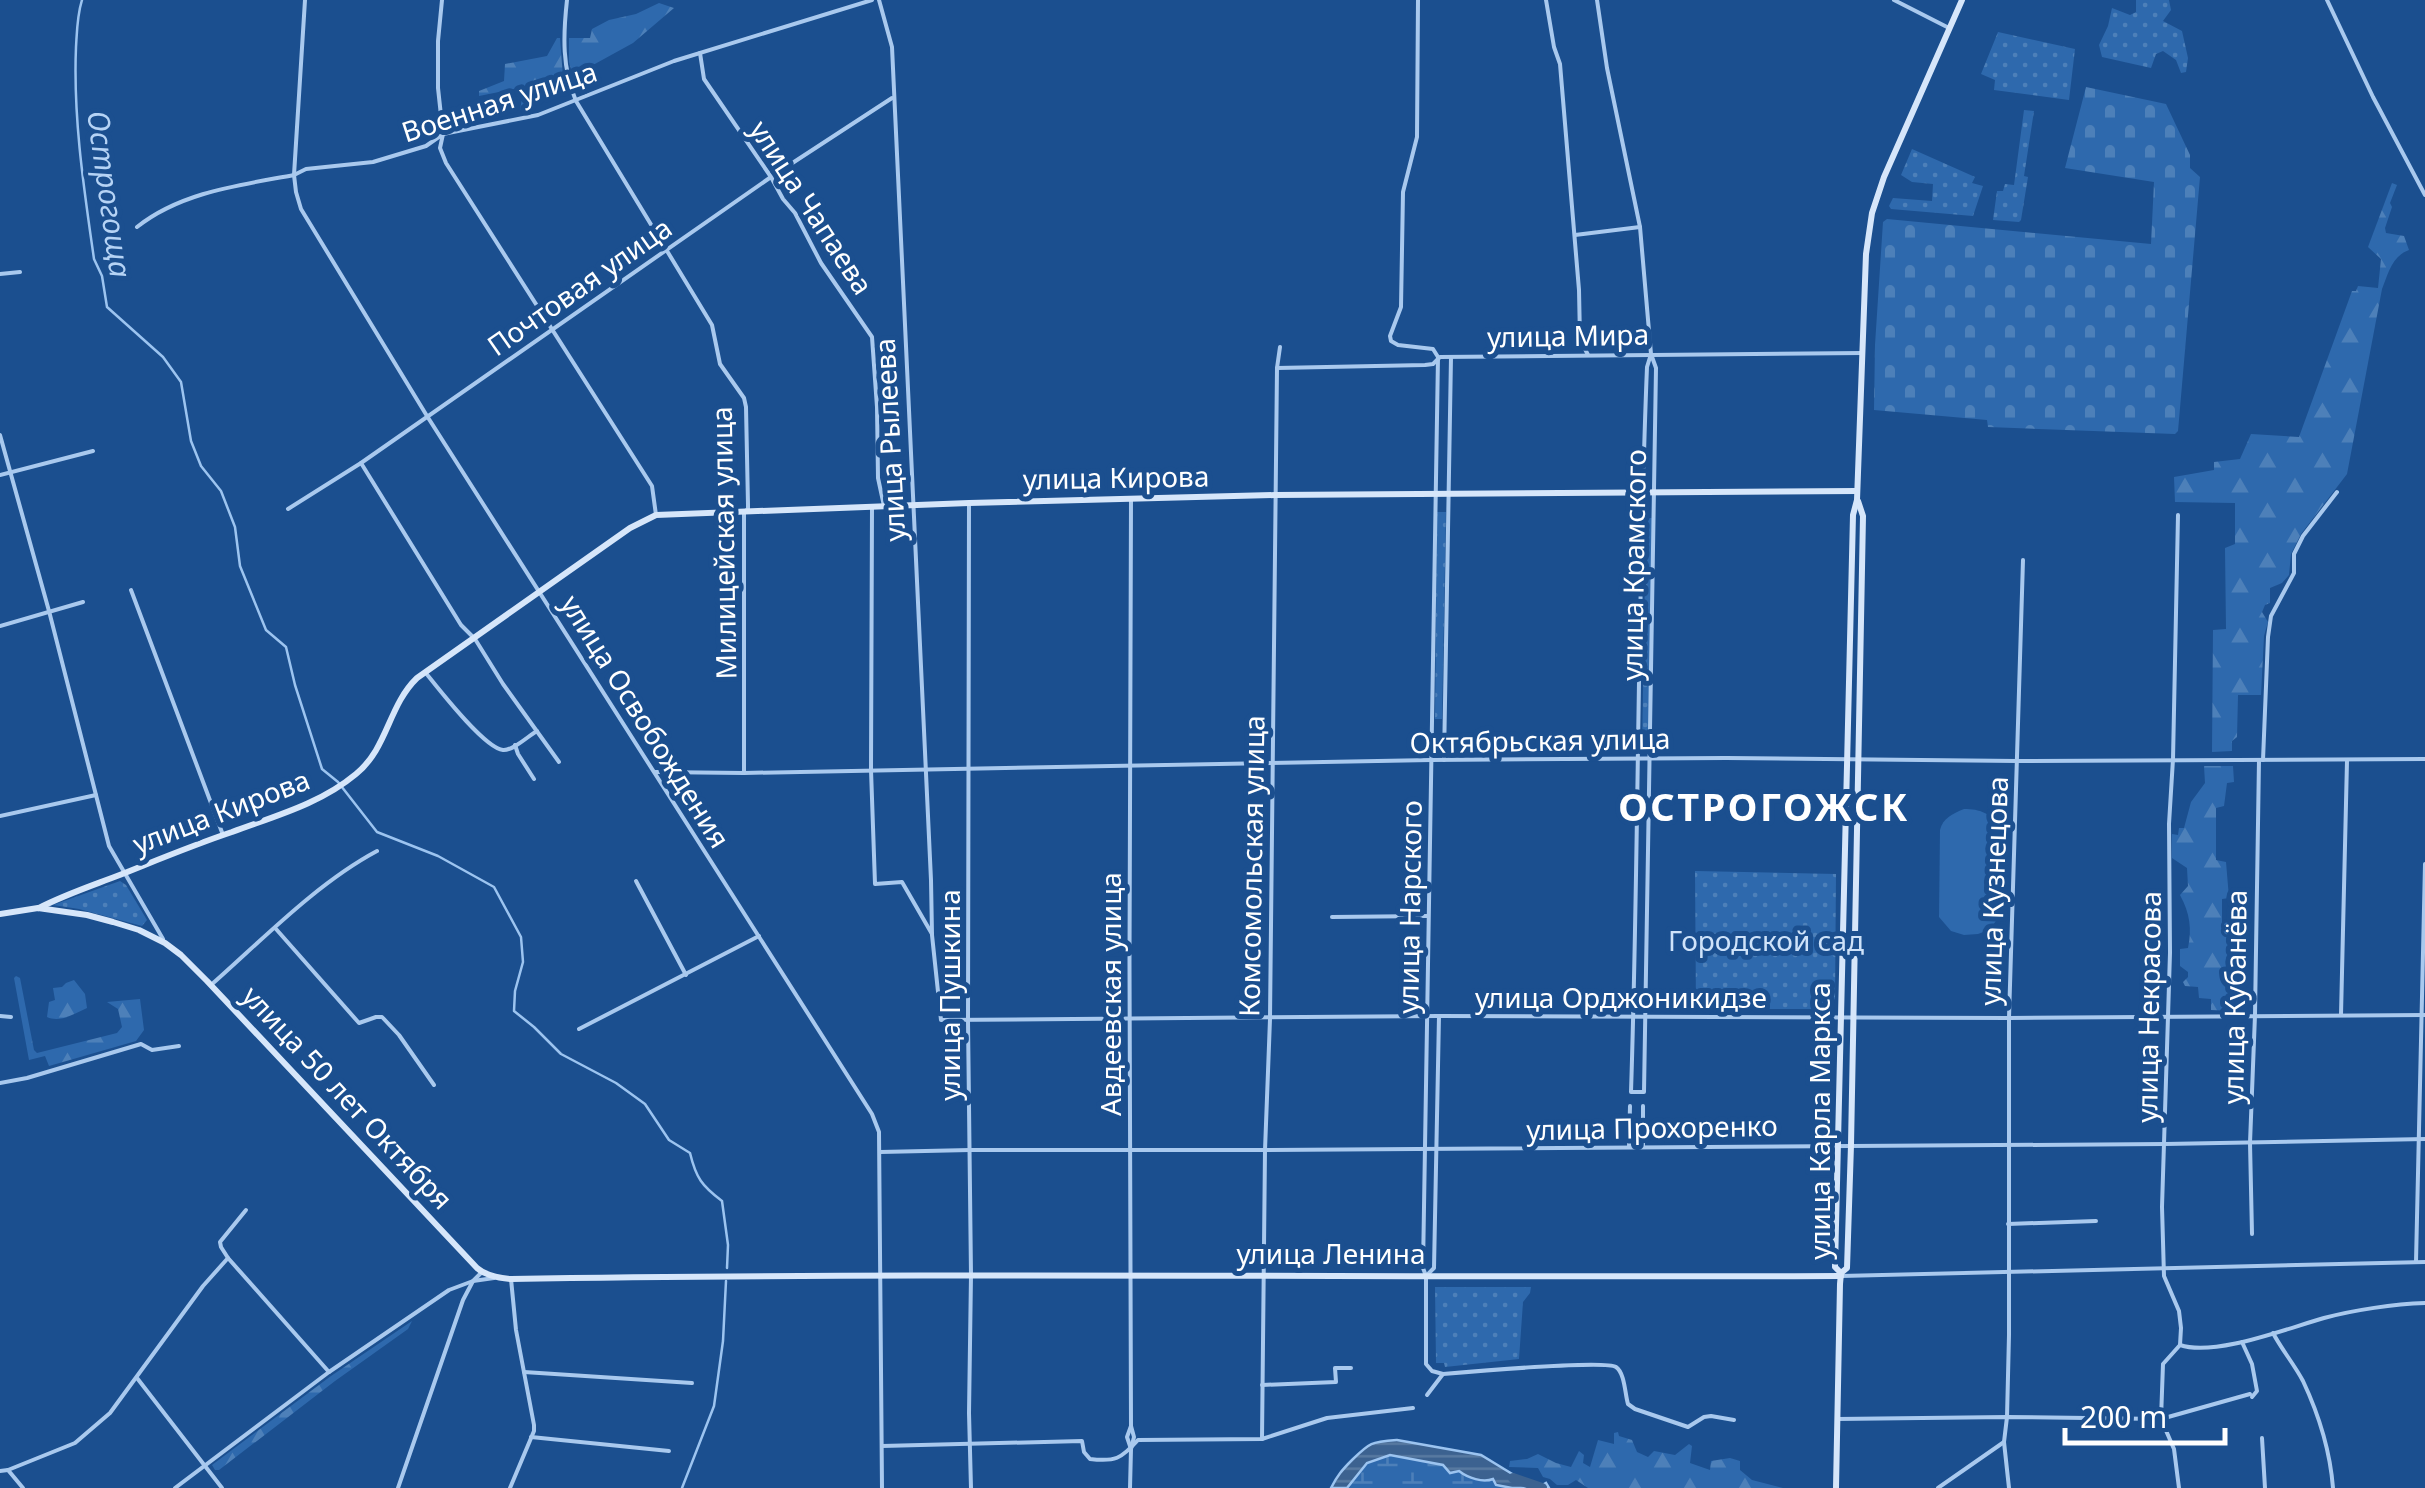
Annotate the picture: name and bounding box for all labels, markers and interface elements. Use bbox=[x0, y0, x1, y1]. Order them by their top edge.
street label: Военная улица bbox=[397, 52, 601, 150]
water label: Острогоща bbox=[78, 108, 142, 280]
street label: улица Чапаева bbox=[741, 113, 883, 301]
street label: Почтовая улица bbox=[479, 208, 679, 364]
street label: улица Мира bbox=[1487, 315, 1649, 355]
street label: улица Рылеева bbox=[865, 337, 913, 543]
street label: Милицейская улица bbox=[702, 406, 744, 680]
street label: улица Крамского bbox=[1612, 449, 1654, 681]
street label: улица Кирова bbox=[1022, 456, 1210, 498]
street label: улица Освобождения bbox=[553, 587, 739, 855]
street label: Комсомольская улица bbox=[1229, 715, 1273, 1017]
street label: Октябрьская улица bbox=[1409, 719, 1671, 761]
street label: улица Кирова bbox=[127, 760, 315, 862]
street label: улица Кузнецова bbox=[1970, 776, 2016, 1006]
district label: ОСТРОГОЖСК bbox=[1618, 780, 1910, 832]
street label: улица Нарского bbox=[1388, 800, 1430, 1014]
street label: Авдеевская улица bbox=[1091, 872, 1129, 1116]
street label: улица Пушкина bbox=[930, 889, 968, 1101]
street label: улица Кубанёва bbox=[2213, 889, 2255, 1105]
street label: улица Некрасова bbox=[2127, 891, 2169, 1123]
park label: Городской сад bbox=[1668, 921, 1864, 959]
street label: улица 50 лет Октября bbox=[234, 977, 462, 1217]
street label: улица Орджоникидзе bbox=[1475, 978, 1767, 1016]
street label: улица Карла Маркса bbox=[1800, 982, 1838, 1260]
street label: улица Прохоренко bbox=[1526, 1106, 1778, 1148]
street label: улица Ленина bbox=[1237, 1234, 1425, 1272]
scale bar bbox=[2065, 1383, 2225, 1445]
text: 200 m bbox=[2080, 1396, 2167, 1437]

